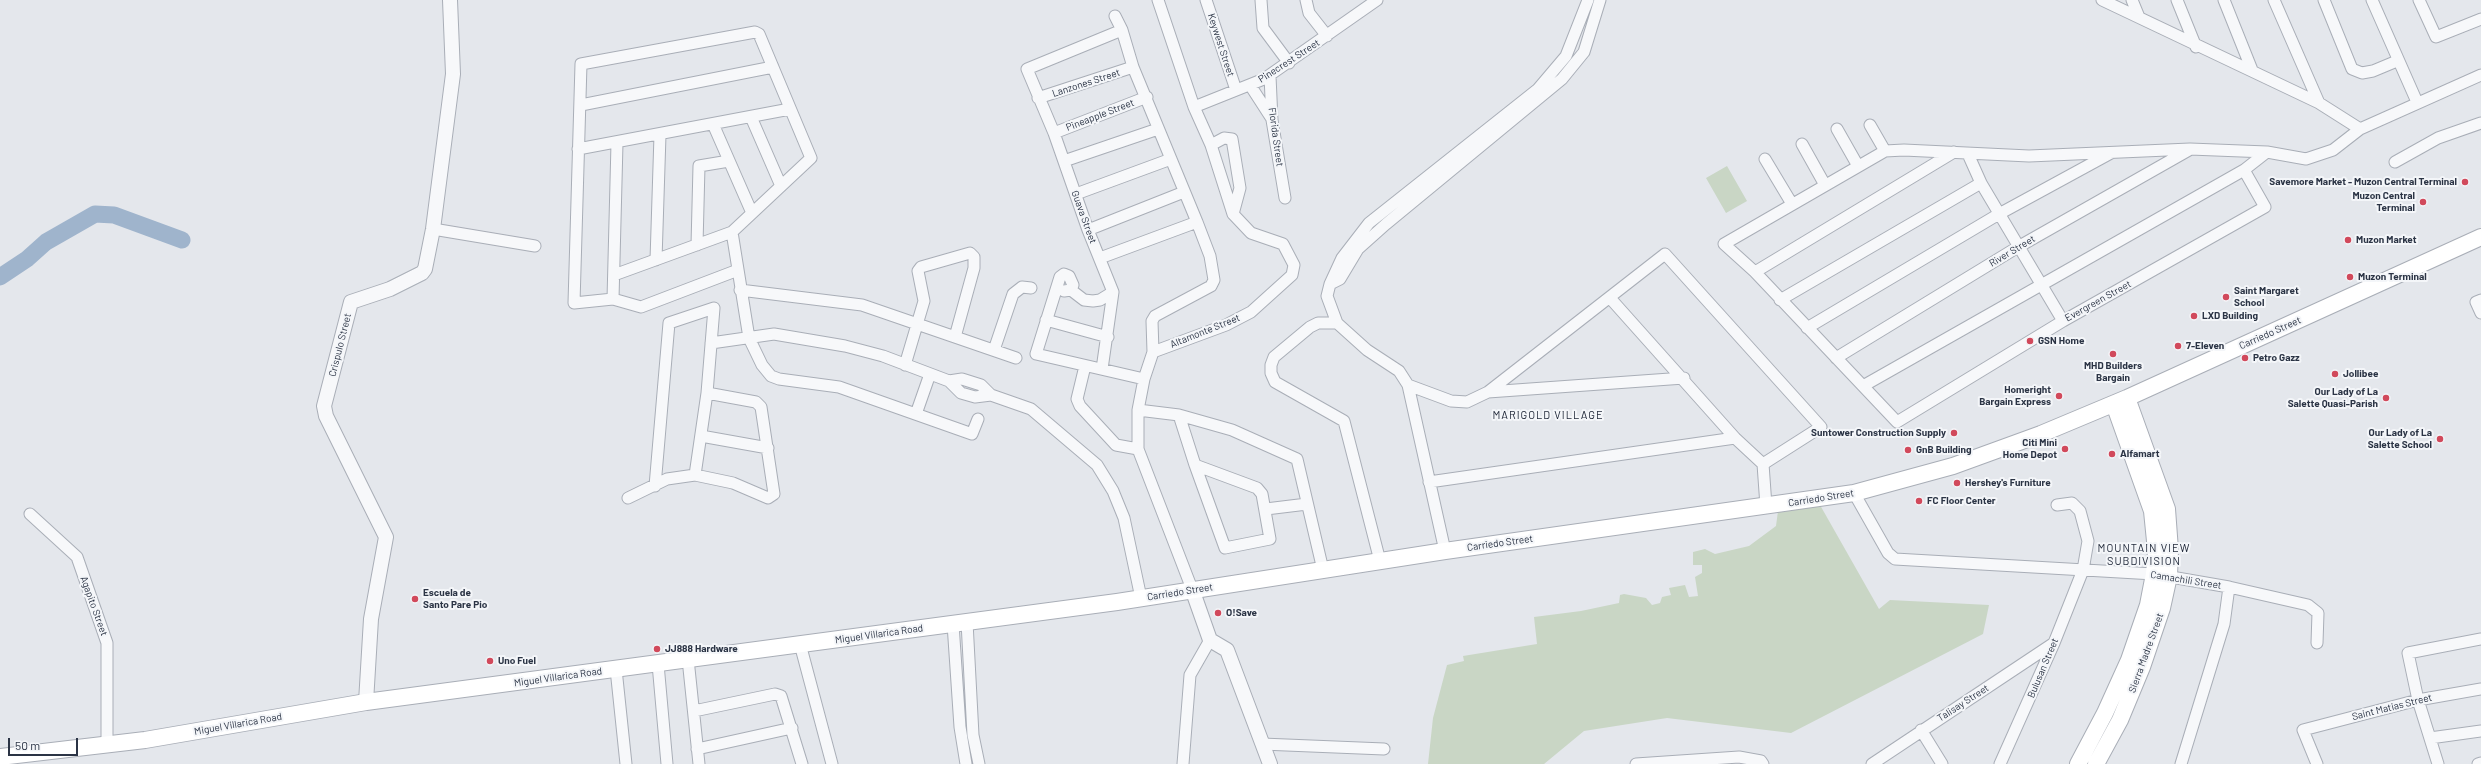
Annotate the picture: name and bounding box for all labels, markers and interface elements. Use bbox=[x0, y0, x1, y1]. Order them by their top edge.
street label: Keywest Street bbox=[1205, 12, 1237, 78]
street label: Pinecrest Street bbox=[1256, 37, 1322, 85]
street label: Lanzones Street bbox=[1051, 66, 1121, 100]
street label: Pineapple Street bbox=[1064, 96, 1136, 134]
street label: Florida Street bbox=[1266, 107, 1286, 167]
place label: Savemore Market - Muzon Central Terminal bbox=[2269, 176, 2457, 188]
marker: Savemore Market - Muzon Central Terminal bbox=[2460, 177, 2470, 187]
street label: Guava Street bbox=[1069, 189, 1099, 245]
place label: Muzon Central Terminal bbox=[2352, 190, 2415, 214]
marker: Muzon Central Terminal bbox=[2418, 197, 2428, 207]
street label: River Street bbox=[1987, 233, 2037, 269]
place label: Muzon Market bbox=[2356, 234, 2417, 246]
marker: Muzon Market bbox=[2343, 235, 2353, 245]
place label: Muzon Terminal bbox=[2358, 271, 2427, 283]
marker: Muzon Terminal bbox=[2345, 272, 2355, 282]
street label: Evergreen Street bbox=[2063, 278, 2133, 324]
place label: Saint Margaret School bbox=[2234, 285, 2299, 308]
marker: Saint Margaret School bbox=[2221, 292, 2231, 302]
place label: LXD Building bbox=[2202, 310, 2258, 322]
marker: LXD Building bbox=[2189, 311, 2199, 321]
street label: Crispulo Street bbox=[326, 312, 354, 378]
street label: Altamonte Street bbox=[1168, 312, 1242, 350]
street label: Carriedo Street bbox=[2237, 314, 2303, 352]
place label: GSN Home bbox=[2038, 335, 2084, 347]
marker: GSN Home bbox=[2025, 336, 2035, 346]
place label: 7-Eleven bbox=[2186, 340, 2224, 352]
marker: 7-Eleven bbox=[2173, 341, 2183, 351]
marker: MHD Builders Bargain bbox=[2108, 349, 2118, 359]
place label: Petro Gazz bbox=[2253, 352, 2300, 364]
marker: Petro Gazz bbox=[2240, 353, 2250, 363]
place label: MHD Builders Bargain bbox=[2084, 360, 2142, 384]
place label: Jollibee bbox=[2343, 368, 2378, 380]
marker: Jollibee bbox=[2330, 369, 2340, 379]
place label: Homeright Bargain Express bbox=[1979, 384, 2051, 408]
place label: Our Lady of La Salette Quasi-Parish bbox=[2288, 386, 2378, 410]
marker: Homeright Bargain Express bbox=[2054, 391, 2064, 401]
marker: Our Lady of La Salette Quasi-Parish bbox=[2381, 393, 2391, 403]
district label: MARIGOLD VILLAGE bbox=[1492, 408, 1604, 422]
place label: Suntower Construction Supply bbox=[1811, 427, 1946, 439]
place label: Our Lady of La Salette School bbox=[2368, 427, 2432, 450]
marker: Suntower Construction Supply bbox=[1949, 428, 1959, 438]
marker: Our Lady of La Salette School bbox=[2435, 434, 2445, 444]
place label: Citi Mini Home Depot bbox=[2003, 437, 2057, 460]
place label: GnB Building bbox=[1916, 444, 1972, 456]
marker: Citi Mini Home Depot bbox=[2060, 444, 2070, 454]
marker: GnB Building bbox=[1903, 445, 1913, 455]
place label: Alfamart bbox=[2120, 448, 2160, 460]
marker: Alfamart bbox=[2107, 449, 2117, 459]
place label: Hershey's Furniture bbox=[1965, 477, 2051, 489]
marker: Hershey's Furniture bbox=[1952, 478, 1962, 488]
street label: Carriedo Street bbox=[1787, 487, 1855, 509]
place label: FC Floor Center bbox=[1927, 495, 1996, 507]
marker: FC Floor Center bbox=[1914, 496, 1924, 506]
street label: Carriedo Street bbox=[1466, 532, 1534, 554]
district label: MOUNTAIN VIEW SUBDIVISION bbox=[2098, 541, 2190, 567]
street label: Camachili Street bbox=[2150, 568, 2222, 592]
street label: Agapito Street bbox=[78, 575, 110, 637]
street label: Carriedo Street bbox=[1146, 581, 1214, 603]
place label: Escuela de Santo Pare Pio bbox=[423, 587, 487, 610]
marker: Escuela de Santo Pare Pio bbox=[410, 594, 420, 604]
place label: O!Save bbox=[1226, 607, 1257, 619]
marker: O!Save bbox=[1213, 608, 1223, 618]
street label: Sierra Madre Street bbox=[2126, 611, 2166, 695]
street label: Miguel Villarica Road bbox=[834, 622, 924, 646]
street label: Bulusan Street bbox=[2025, 636, 2061, 700]
place label: JJ888 Hardware bbox=[665, 643, 738, 655]
marker: JJ888 Hardware bbox=[652, 644, 662, 654]
place label: Uno Fuel bbox=[498, 655, 536, 667]
marker: Uno Fuel bbox=[485, 656, 495, 666]
street label: Miguel Villarica Road bbox=[513, 665, 603, 689]
street label: Talisay Street bbox=[1935, 682, 1991, 724]
street label: Saint Matias Street bbox=[2351, 691, 2433, 723]
street label: Miguel Villarica Road bbox=[193, 710, 283, 738]
scale bar bbox=[10, 730, 80, 756]
text: 50 m bbox=[15, 738, 40, 752]

